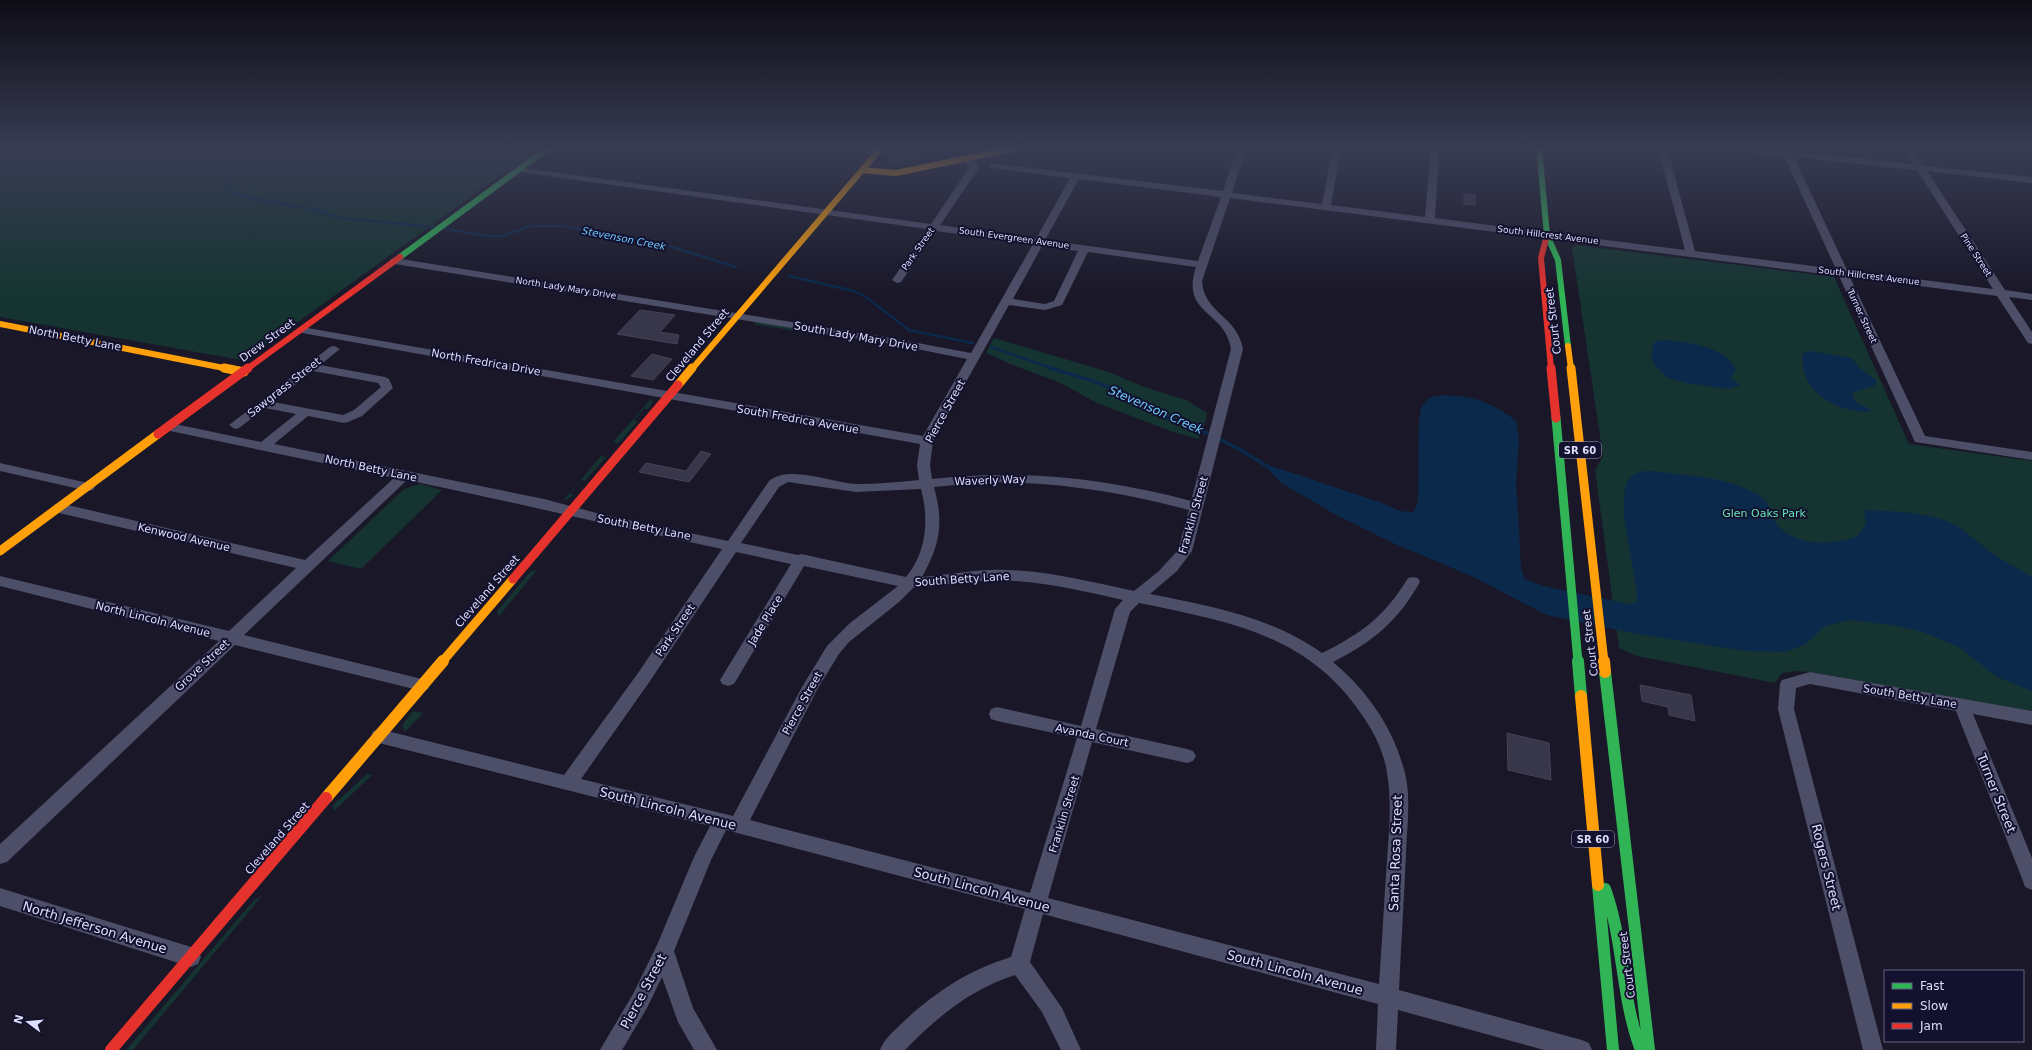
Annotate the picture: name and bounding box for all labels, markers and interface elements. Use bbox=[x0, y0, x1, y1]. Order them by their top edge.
street label: South Hillcrest Avenue bbox=[1497, 224, 1600, 246]
water label: Stevenson Creek bbox=[581, 225, 668, 252]
street label: Park Street bbox=[900, 225, 937, 272]
street label: South Evergreen Avenue bbox=[958, 225, 1070, 251]
street label: Pine Street bbox=[1958, 232, 1994, 279]
street label: South Hillcrest Avenue bbox=[1818, 265, 1921, 287]
street label: North Lady Mary Drive bbox=[515, 275, 617, 301]
street label: Court Street bbox=[1543, 286, 1564, 355]
street label: Turner Street bbox=[1845, 286, 1879, 345]
street label: Cleveland Street bbox=[663, 306, 732, 385]
street label: Drew Street bbox=[237, 316, 298, 365]
street label: South Lady Mary Drive bbox=[793, 319, 919, 354]
street label: North Betty Lane bbox=[28, 323, 122, 354]
street label: North Fredrica Drive bbox=[430, 346, 542, 379]
street label: Sawgrass Street bbox=[245, 354, 324, 420]
street label: Pierce Street bbox=[923, 377, 968, 445]
water label: Stevenson Creek bbox=[1107, 383, 1206, 438]
street label: South Fredrica Avenue bbox=[736, 402, 860, 437]
road number: SR 60 bbox=[1559, 442, 1601, 458]
street label: North Betty Lane bbox=[324, 452, 418, 485]
street label: Waverly Way bbox=[954, 473, 1026, 488]
street label: Franklin Street bbox=[1176, 474, 1211, 555]
park label: Glen Oaks Park bbox=[1722, 507, 1806, 520]
street label: South Betty Lane bbox=[596, 512, 692, 543]
street label: Kenwood Avenue bbox=[137, 521, 231, 554]
street label: Cleveland Street bbox=[452, 552, 523, 630]
street label: South Betty Lane bbox=[914, 570, 1010, 589]
street label: Jade Place bbox=[745, 593, 786, 649]
street label: North Lincoln Avenue bbox=[94, 599, 212, 640]
street label: Park Street bbox=[653, 601, 698, 659]
street label: Court Street bbox=[1580, 608, 1601, 677]
street label: Grove Street bbox=[172, 636, 233, 694]
street label: Pierce Street bbox=[780, 669, 825, 737]
street label: South Betty Lane bbox=[1862, 682, 1958, 711]
street label: Avanda Court bbox=[1054, 721, 1130, 750]
street label: Turner Street bbox=[1973, 750, 2019, 835]
street label: Franklin Street bbox=[1047, 773, 1083, 854]
street label: South Lincoln Avenue bbox=[598, 784, 738, 833]
street label: Santa Rosa Street bbox=[1386, 795, 1405, 911]
street label: Cleveland Street bbox=[242, 799, 313, 877]
street label: Rogers Street bbox=[1809, 822, 1844, 912]
road number: SR 60 bbox=[1572, 831, 1614, 847]
street label: South Lincoln Avenue bbox=[912, 864, 1052, 915]
street label: North Jefferson Avenue bbox=[21, 898, 169, 957]
street label: Court Street bbox=[1617, 930, 1638, 999]
street label: South Lincoln Avenue bbox=[1225, 947, 1365, 998]
street label: Pierce Street bbox=[617, 951, 670, 1031]
legend bbox=[1884, 970, 2024, 1042]
text: Fast bbox=[1920, 979, 1944, 993]
text: Slow bbox=[1920, 999, 1948, 1013]
north arrow bbox=[8, 1002, 48, 1042]
text: N bbox=[11, 1013, 26, 1026]
text: Jam bbox=[1919, 1019, 1943, 1033]

